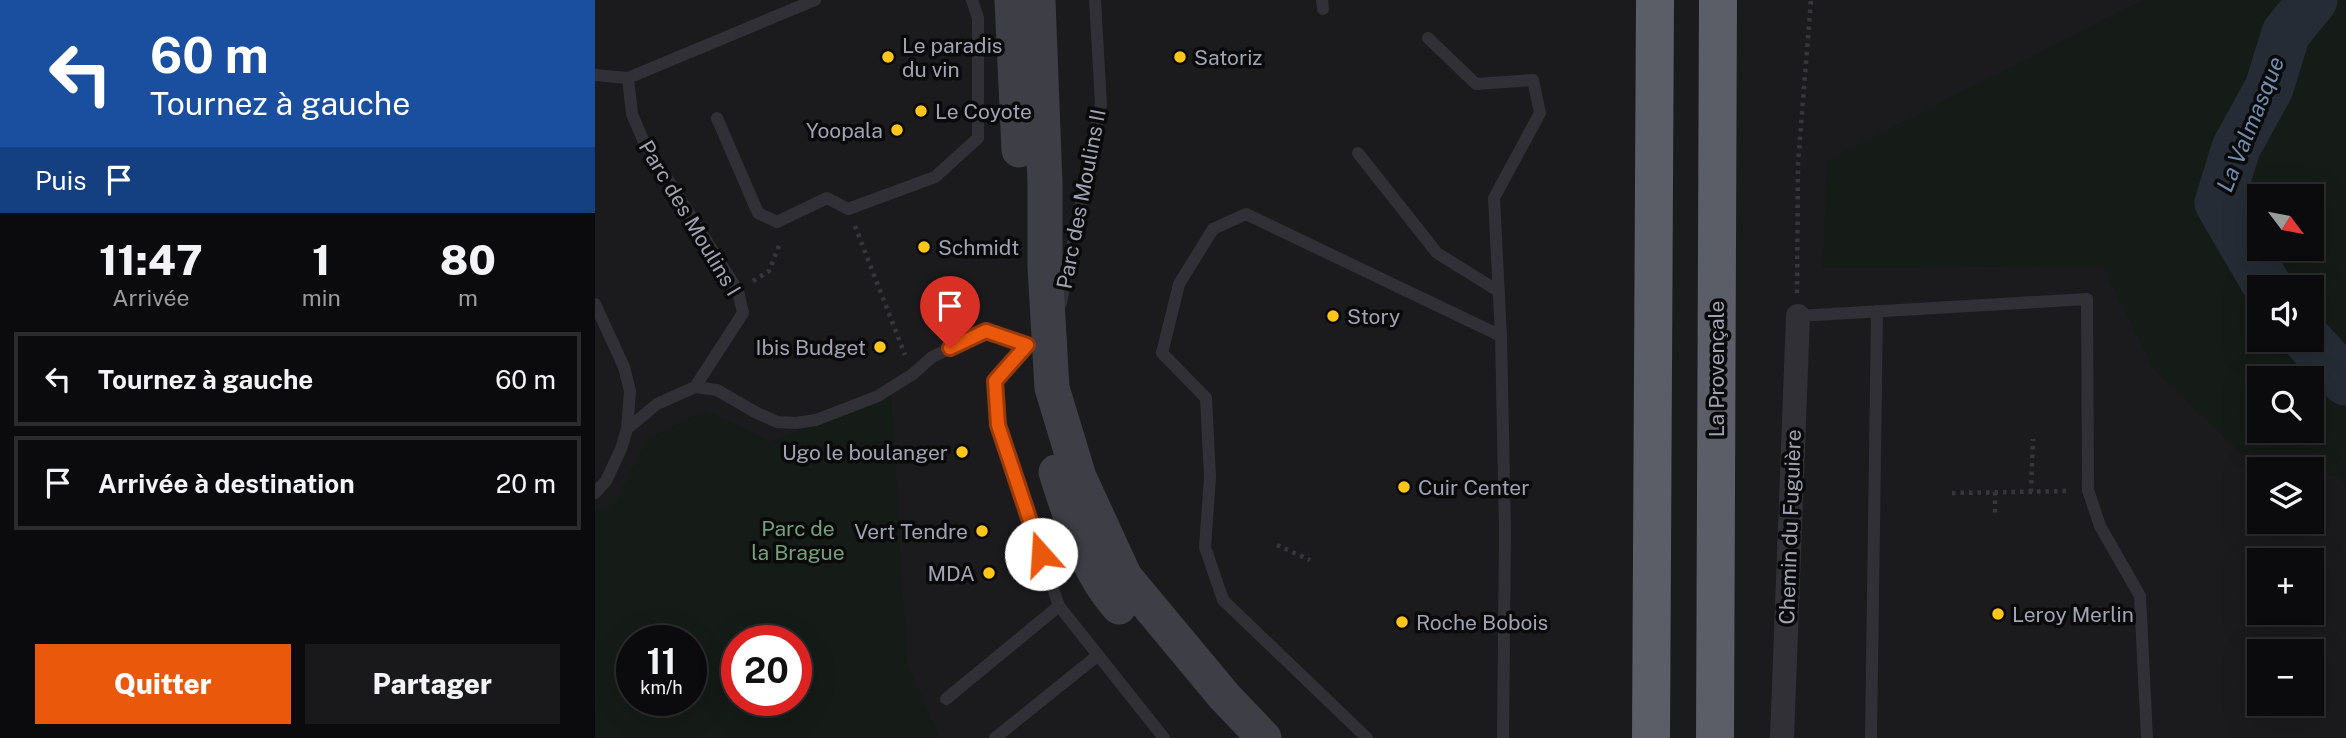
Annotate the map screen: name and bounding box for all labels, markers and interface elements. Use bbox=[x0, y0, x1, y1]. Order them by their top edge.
text: 60 m bbox=[150, 26, 269, 84]
icon: left bbox=[35, 28, 126, 119]
place label: Le paradis du vin bbox=[902, 33, 1003, 82]
place label: Satoriz bbox=[1194, 45, 1262, 70]
marker: Le paradis du vin bbox=[880, 49, 896, 65]
marker: Satoriz bbox=[1172, 49, 1188, 65]
water label: La Valmasque bbox=[2211, 52, 2289, 196]
text: Tournez à gauche bbox=[150, 85, 410, 122]
place label: Le Coyote bbox=[935, 99, 1032, 124]
marker: Le Coyote bbox=[913, 103, 929, 119]
street label: Parc des Moulins II bbox=[1051, 107, 1111, 291]
place label: Yoopala bbox=[806, 118, 883, 143]
marker: Yoopala bbox=[889, 122, 905, 138]
street label: Parc des Moulins I bbox=[634, 136, 746, 300]
icon: arrive bbox=[100, 161, 138, 199]
text: Puis bbox=[35, 165, 86, 196]
north arrow bbox=[2247, 184, 2324, 261]
map controls bbox=[2247, 184, 2324, 716]
text: 11:47 bbox=[99, 235, 203, 284]
text: 1 bbox=[312, 235, 330, 284]
text: 80 bbox=[440, 235, 496, 284]
place label: Schmidt bbox=[938, 235, 1020, 260]
marker: Schmidt bbox=[916, 239, 932, 255]
button: sound bbox=[2247, 275, 2324, 352]
pin bbox=[920, 276, 980, 348]
text: Arrivée bbox=[112, 284, 190, 311]
text: min bbox=[302, 284, 341, 311]
text: m bbox=[458, 284, 478, 311]
icon: arrive bbox=[931, 287, 969, 325]
street label: La Provençale bbox=[1704, 301, 1729, 437]
place label: Story bbox=[1347, 304, 1400, 329]
marker: Story bbox=[1325, 308, 1341, 324]
place label: Ibis Budget bbox=[756, 335, 866, 360]
marker: Ibis Budget bbox=[872, 339, 888, 355]
icon: left bbox=[39, 360, 77, 398]
text: Tournez à gauche bbox=[98, 364, 313, 395]
text: 60 m bbox=[495, 364, 556, 395]
button: search bbox=[2247, 366, 2324, 443]
street label: Chemin du Fuguière bbox=[1774, 429, 1806, 625]
place label: Ugo le boulanger bbox=[782, 440, 948, 465]
marker: Ugo le boulanger bbox=[954, 444, 970, 460]
button: layers bbox=[2247, 457, 2324, 534]
icon: arrive bbox=[39, 464, 77, 502]
text: Arrivée à destination bbox=[98, 468, 355, 499]
text: 20 m bbox=[496, 468, 556, 499]
place label: Cuir Center bbox=[1418, 475, 1529, 500]
marker: Cuir Center bbox=[1396, 479, 1412, 495]
park label: Parc de la Brague bbox=[751, 516, 845, 565]
position arrow bbox=[1004, 517, 1078, 591]
place label: Vert Tendre bbox=[854, 519, 968, 544]
marker: Vert Tendre bbox=[974, 523, 990, 539]
button: + bbox=[2247, 548, 2324, 625]
place label: MDA bbox=[928, 561, 975, 586]
marker: MDA bbox=[981, 565, 997, 581]
place label: Leroy Merlin bbox=[2012, 602, 2134, 627]
marker: Leroy Merlin bbox=[1990, 606, 2006, 622]
place label: Roche Bobois bbox=[1416, 610, 1548, 635]
marker: Roche Bobois bbox=[1394, 614, 1410, 630]
speed limit sign: 20 bbox=[721, 625, 812, 716]
button: − bbox=[2247, 639, 2324, 716]
text: 11 bbox=[647, 641, 676, 682]
button: Quitter bbox=[35, 644, 291, 724]
button: Partager bbox=[305, 644, 560, 724]
text: km/h bbox=[640, 677, 683, 698]

